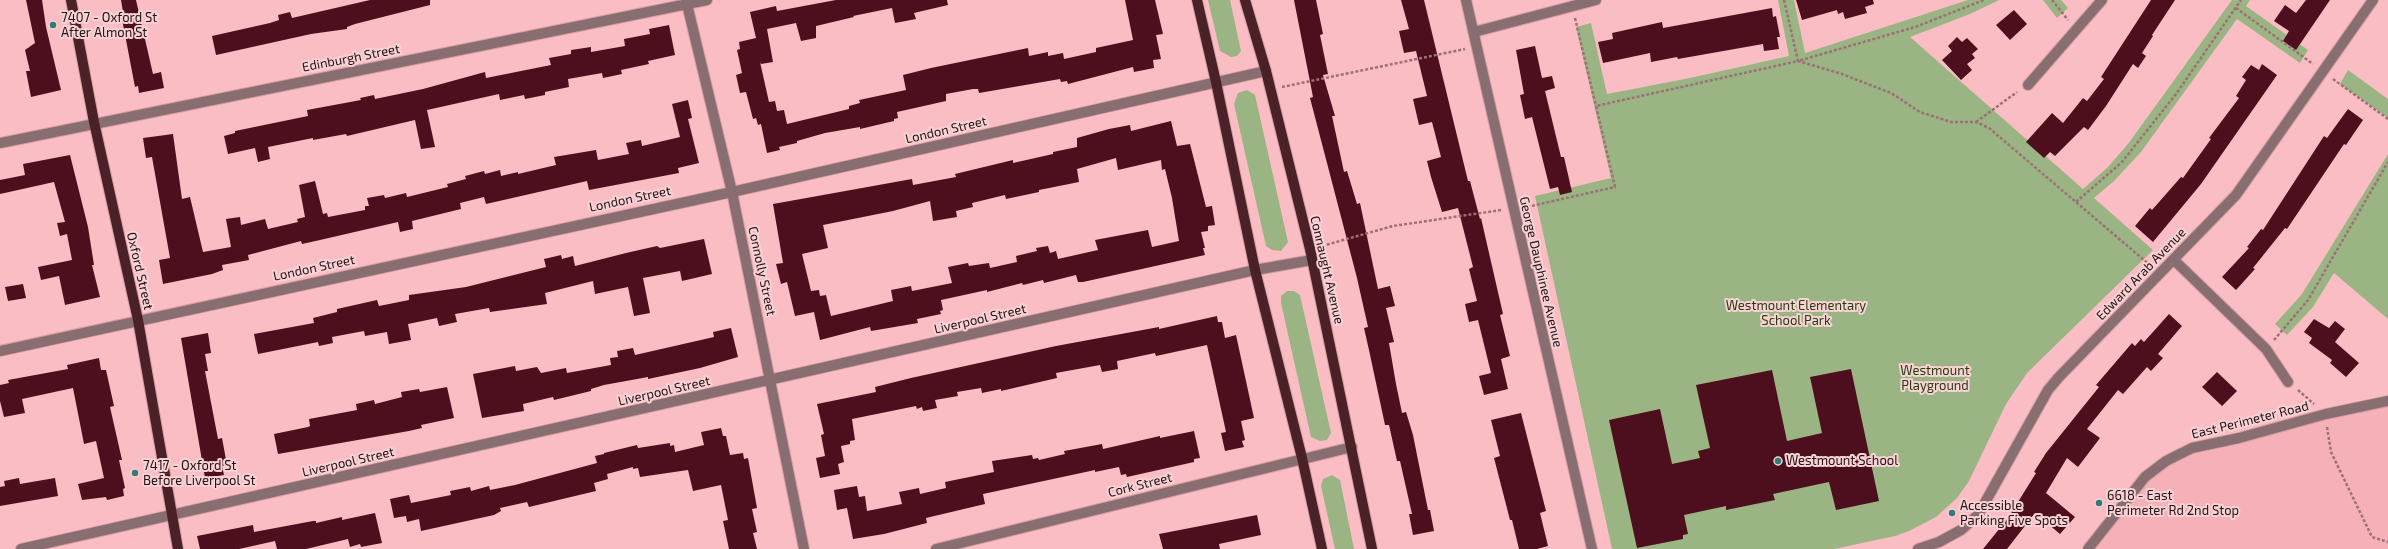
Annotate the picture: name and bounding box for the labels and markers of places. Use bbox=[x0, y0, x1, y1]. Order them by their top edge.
place label: 7407 - Oxford St After Almon St bbox=[61, 10, 157, 41]
marker: 7407 - Oxford St After Almon St bbox=[48, 20, 58, 30]
place label: Westmount School bbox=[1786, 453, 1898, 469]
marker: Westmount School bbox=[1773, 456, 1783, 466]
place label: 7417 - Oxford St Before Liverpool St bbox=[143, 458, 255, 489]
marker: 7417 - Oxford St Before Liverpool St bbox=[130, 468, 140, 478]
place label: 6618 - East Perimeter Rd 2nd Stop bbox=[2107, 488, 2239, 519]
place label: Accessible Parking Five Spots bbox=[1960, 498, 2068, 529]
marker: 6618 - East Perimeter Rd 2nd Stop bbox=[2094, 498, 2104, 508]
marker: Accessible Parking Five Spots bbox=[1947, 508, 1957, 518]

